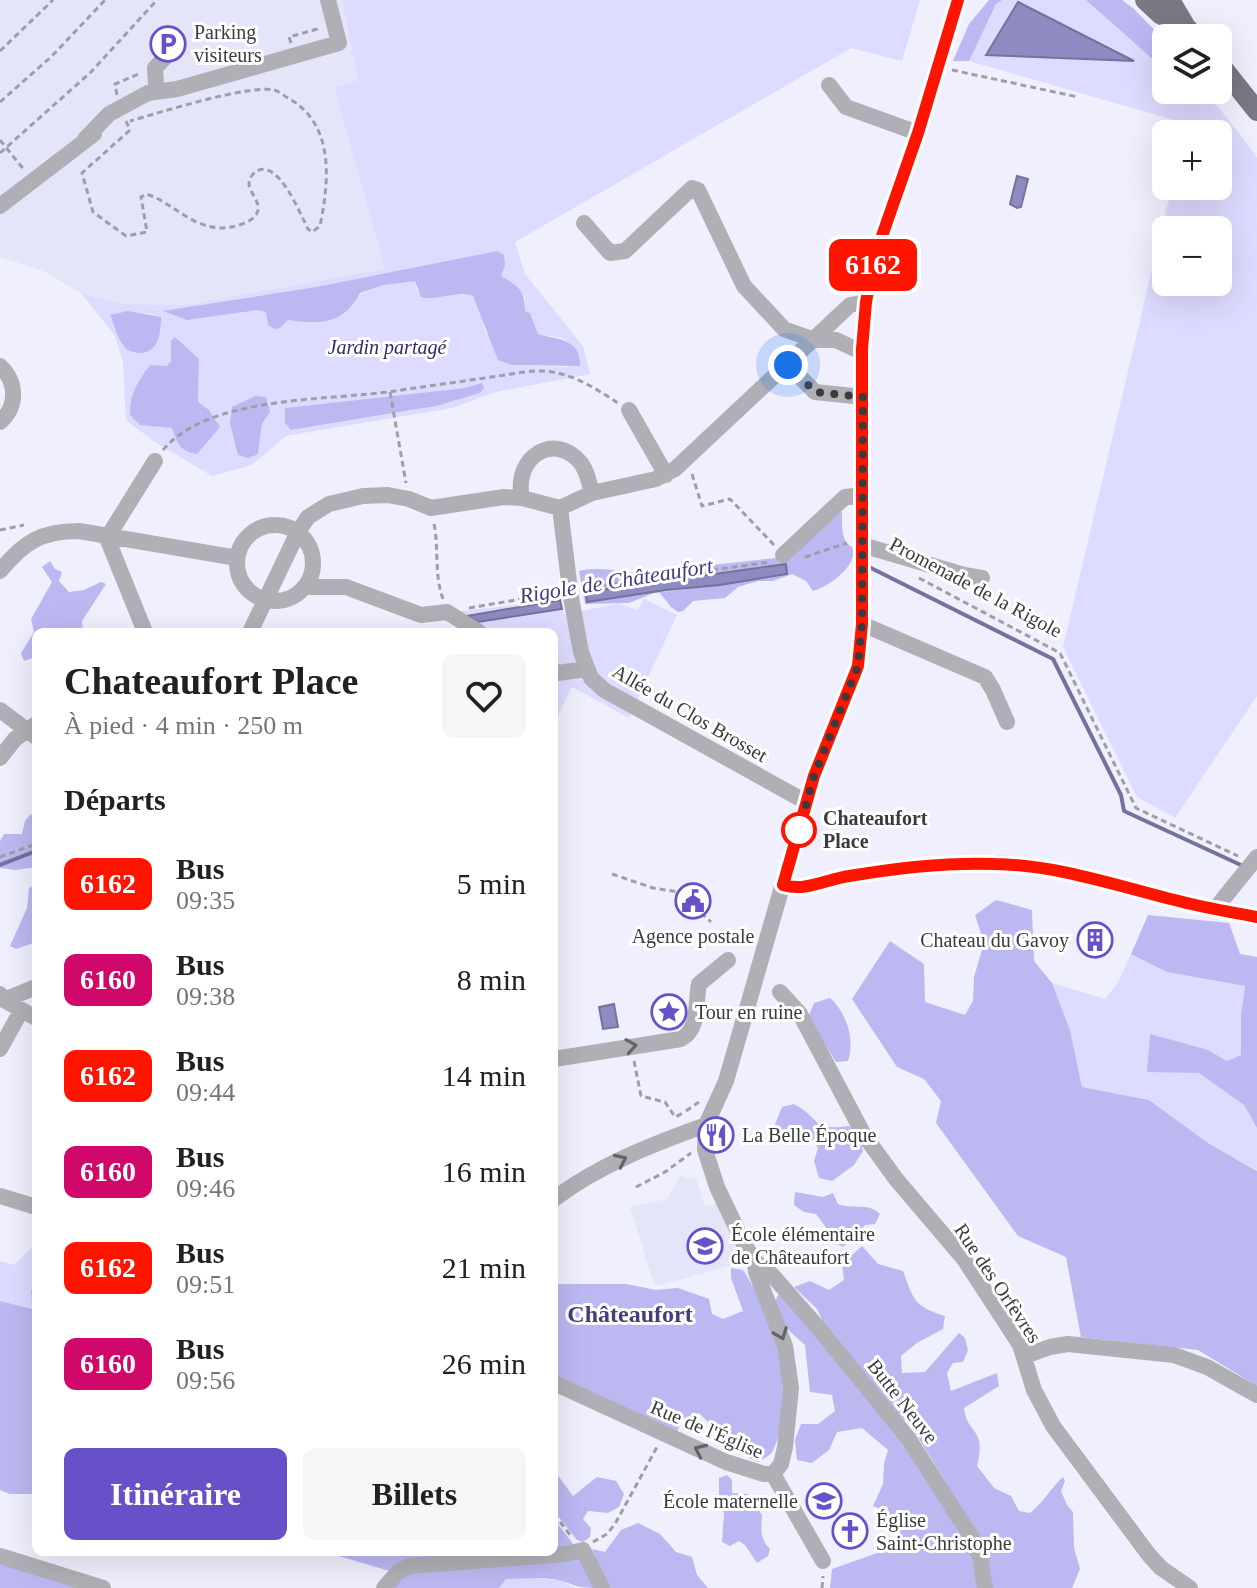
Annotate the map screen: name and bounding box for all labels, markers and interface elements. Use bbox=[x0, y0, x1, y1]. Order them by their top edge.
place label: Parking visiteurs bbox=[194, 21, 262, 66]
map controls bbox=[1152, 24, 1232, 296]
button: layers bbox=[1152, 24, 1232, 104]
parking icon: Parking visiteurs bbox=[149, 25, 187, 63]
button: + bbox=[1152, 120, 1232, 200]
button: − bbox=[1152, 216, 1232, 296]
line badge: 6162 bbox=[817, 239, 929, 291]
text: 6162 bbox=[845, 249, 901, 280]
park label: Jardin partagé bbox=[328, 336, 447, 359]
your location bbox=[768, 345, 808, 385]
street label: Promenade de la Rigole bbox=[886, 532, 1066, 643]
water label: Rigole de Châteaufort bbox=[517, 553, 715, 608]
button: heart bbox=[442, 654, 526, 738]
text: Chateaufort Place bbox=[64, 660, 358, 702]
street label: Allée du Clos Brosset bbox=[609, 660, 772, 766]
text: À pied · 4 min · 250 m bbox=[64, 711, 303, 740]
text: Départs bbox=[64, 783, 166, 816]
place label: Chateaufort Place bbox=[823, 807, 928, 852]
marker: Chateaufort Place bbox=[782, 813, 816, 847]
text: Bus bbox=[176, 852, 224, 885]
text: 5 min bbox=[457, 867, 526, 900]
text: 6162 bbox=[80, 868, 136, 899]
public building icon: Agence postale bbox=[674, 882, 712, 920]
text: 09:35 bbox=[176, 886, 235, 915]
building icon: Chateau du Gavoy bbox=[1076, 921, 1114, 959]
place label: Agence postale bbox=[632, 925, 754, 948]
place label: Chateau du Gavoy bbox=[920, 929, 1069, 952]
text: Bus bbox=[176, 948, 224, 981]
text: 8 min bbox=[457, 963, 526, 996]
text: 6160 bbox=[80, 964, 136, 995]
text: 09:38 bbox=[176, 982, 235, 1011]
place icon: Tour en ruine bbox=[650, 993, 688, 1031]
place label: Tour en ruine bbox=[695, 1001, 803, 1023]
one-way arrow bbox=[624, 1038, 638, 1055]
text: Bus bbox=[176, 1044, 224, 1077]
text: 14 min bbox=[442, 1059, 526, 1092]
text: 6162 bbox=[80, 1060, 136, 1091]
text: 09:44 bbox=[176, 1078, 235, 1107]
restaurant icon: La Belle Époque bbox=[697, 1116, 735, 1154]
place label: La Belle Époque bbox=[742, 1124, 877, 1147]
text: Bus bbox=[176, 1140, 224, 1173]
one-way arrow bbox=[613, 1153, 627, 1169]
text: 16 min bbox=[442, 1155, 526, 1188]
text: 6160 bbox=[80, 1156, 136, 1187]
text: 09:46 bbox=[176, 1174, 235, 1203]
street label: Rue des Orfèvres bbox=[950, 1219, 1046, 1347]
place label: École élémentaire de Châteaufort bbox=[731, 1223, 875, 1268]
school or university icon: École élémentaire de Châteaufort bbox=[686, 1227, 724, 1265]
text: Bus bbox=[176, 1236, 224, 1269]
text: 21 min bbox=[442, 1251, 526, 1284]
text: 6162 bbox=[80, 1252, 136, 1283]
text: 09:51 bbox=[176, 1270, 235, 1299]
district label: Châteaufort bbox=[567, 1301, 693, 1327]
one-way arrow bbox=[771, 1326, 788, 1340]
text: Bus bbox=[176, 1332, 224, 1365]
text: 26 min bbox=[442, 1347, 526, 1380]
text: 6160 bbox=[80, 1348, 136, 1379]
street label: Butte Neuve bbox=[863, 1355, 943, 1447]
text: 09:56 bbox=[176, 1366, 235, 1395]
street label: Rue de l'Église bbox=[647, 1395, 767, 1464]
one-way arrow bbox=[694, 1444, 708, 1460]
button: Itinéraire bbox=[64, 1448, 287, 1540]
button: Billets bbox=[303, 1448, 526, 1540]
school or university icon: École maternelle bbox=[805, 1482, 843, 1520]
place label: École maternelle bbox=[663, 1490, 798, 1512]
place label: Église Saint-Christophe bbox=[876, 1509, 1012, 1555]
church icon: Église Saint-Christophe bbox=[831, 1512, 869, 1550]

